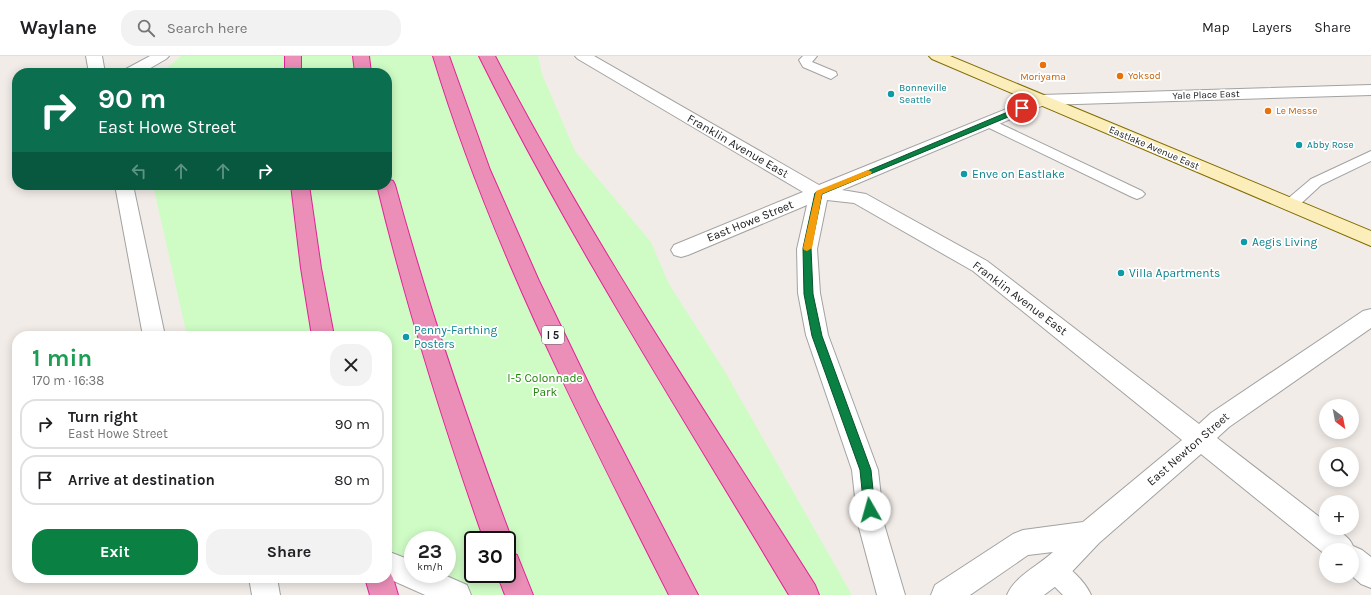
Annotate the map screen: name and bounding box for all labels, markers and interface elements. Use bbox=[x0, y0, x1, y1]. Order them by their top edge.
search box bbox=[121, 10, 401, 46]
text: Waylane bbox=[20, 17, 97, 39]
icon: search bbox=[135, 17, 157, 39]
text: Search here bbox=[167, 19, 247, 37]
text: Map bbox=[1202, 19, 1230, 36]
text: Layers bbox=[1252, 19, 1292, 36]
text: Share bbox=[1314, 19, 1351, 36]
marker: Moriyama bbox=[1038, 60, 1048, 70]
place label: Yoksod bbox=[1128, 70, 1161, 82]
place label: Moriyama bbox=[1020, 71, 1066, 83]
marker: Yoksod bbox=[1115, 71, 1125, 81]
text: 90 m bbox=[98, 82, 166, 115]
place label: Bonneville Seattle bbox=[899, 82, 947, 106]
icon: right bbox=[32, 84, 84, 136]
street label: Yale Place East bbox=[1172, 88, 1240, 102]
marker: Bonneville Seattle bbox=[886, 89, 896, 99]
pin bbox=[1005, 91, 1039, 125]
icon: arrive bbox=[1011, 97, 1033, 119]
place label: Le Messe bbox=[1276, 105, 1317, 117]
marker: Le Messe bbox=[1263, 106, 1273, 116]
street label: Franklin Avenue East bbox=[685, 111, 792, 181]
text: East Howe Street bbox=[98, 116, 236, 138]
street label: Eastlake Avenue East bbox=[1107, 124, 1201, 173]
place label: Abby Rose bbox=[1307, 139, 1354, 151]
marker: Abby Rose bbox=[1294, 140, 1304, 150]
icon: left bbox=[128, 160, 150, 182]
icon: ahead bbox=[170, 160, 192, 182]
icon: ahead bbox=[212, 160, 234, 182]
icon: right bbox=[254, 160, 276, 182]
place label: Enve on Eastlake bbox=[972, 167, 1065, 181]
marker: Enve on Eastlake bbox=[959, 169, 969, 179]
street label: East Howe Street bbox=[705, 197, 796, 245]
place label: Aegis Living bbox=[1252, 235, 1318, 249]
marker: Aegis Living bbox=[1239, 237, 1249, 247]
street label: Franklin Avenue East bbox=[970, 258, 1070, 338]
place label: Villa Apartments bbox=[1129, 266, 1220, 280]
marker: Villa Apartments bbox=[1116, 268, 1126, 278]
place label: Penny-Farthing Posters bbox=[414, 323, 498, 351]
road number: I 5 bbox=[542, 326, 564, 344]
marker: Penny-Farthing Posters bbox=[401, 332, 411, 342]
text: 1 min bbox=[32, 344, 92, 372]
button: close bbox=[330, 344, 372, 386]
park label: I-5 Colonnade Park bbox=[507, 371, 583, 399]
text: 170 m · 16:38 bbox=[32, 373, 104, 388]
north arrow bbox=[1319, 399, 1359, 439]
map controls bbox=[1319, 399, 1359, 583]
text: Turn right bbox=[68, 408, 138, 426]
street label: East Newton Street bbox=[1144, 409, 1232, 488]
icon: right bbox=[34, 413, 56, 435]
text: 90 m bbox=[335, 415, 370, 433]
text: East Howe Street bbox=[68, 426, 168, 441]
button: search bbox=[1319, 447, 1359, 487]
icon: arrive bbox=[34, 469, 56, 491]
text: Arrive at destination bbox=[68, 471, 215, 489]
text: 80 m bbox=[334, 471, 370, 489]
position arrow bbox=[849, 489, 891, 531]
button: + bbox=[1319, 495, 1359, 535]
button: Exit bbox=[32, 529, 198, 575]
button: Share bbox=[206, 529, 372, 575]
speed limit sign: 30 bbox=[464, 531, 516, 583]
text: 23 bbox=[418, 540, 442, 563]
button: − bbox=[1319, 543, 1359, 583]
text: km/h bbox=[417, 561, 443, 573]

